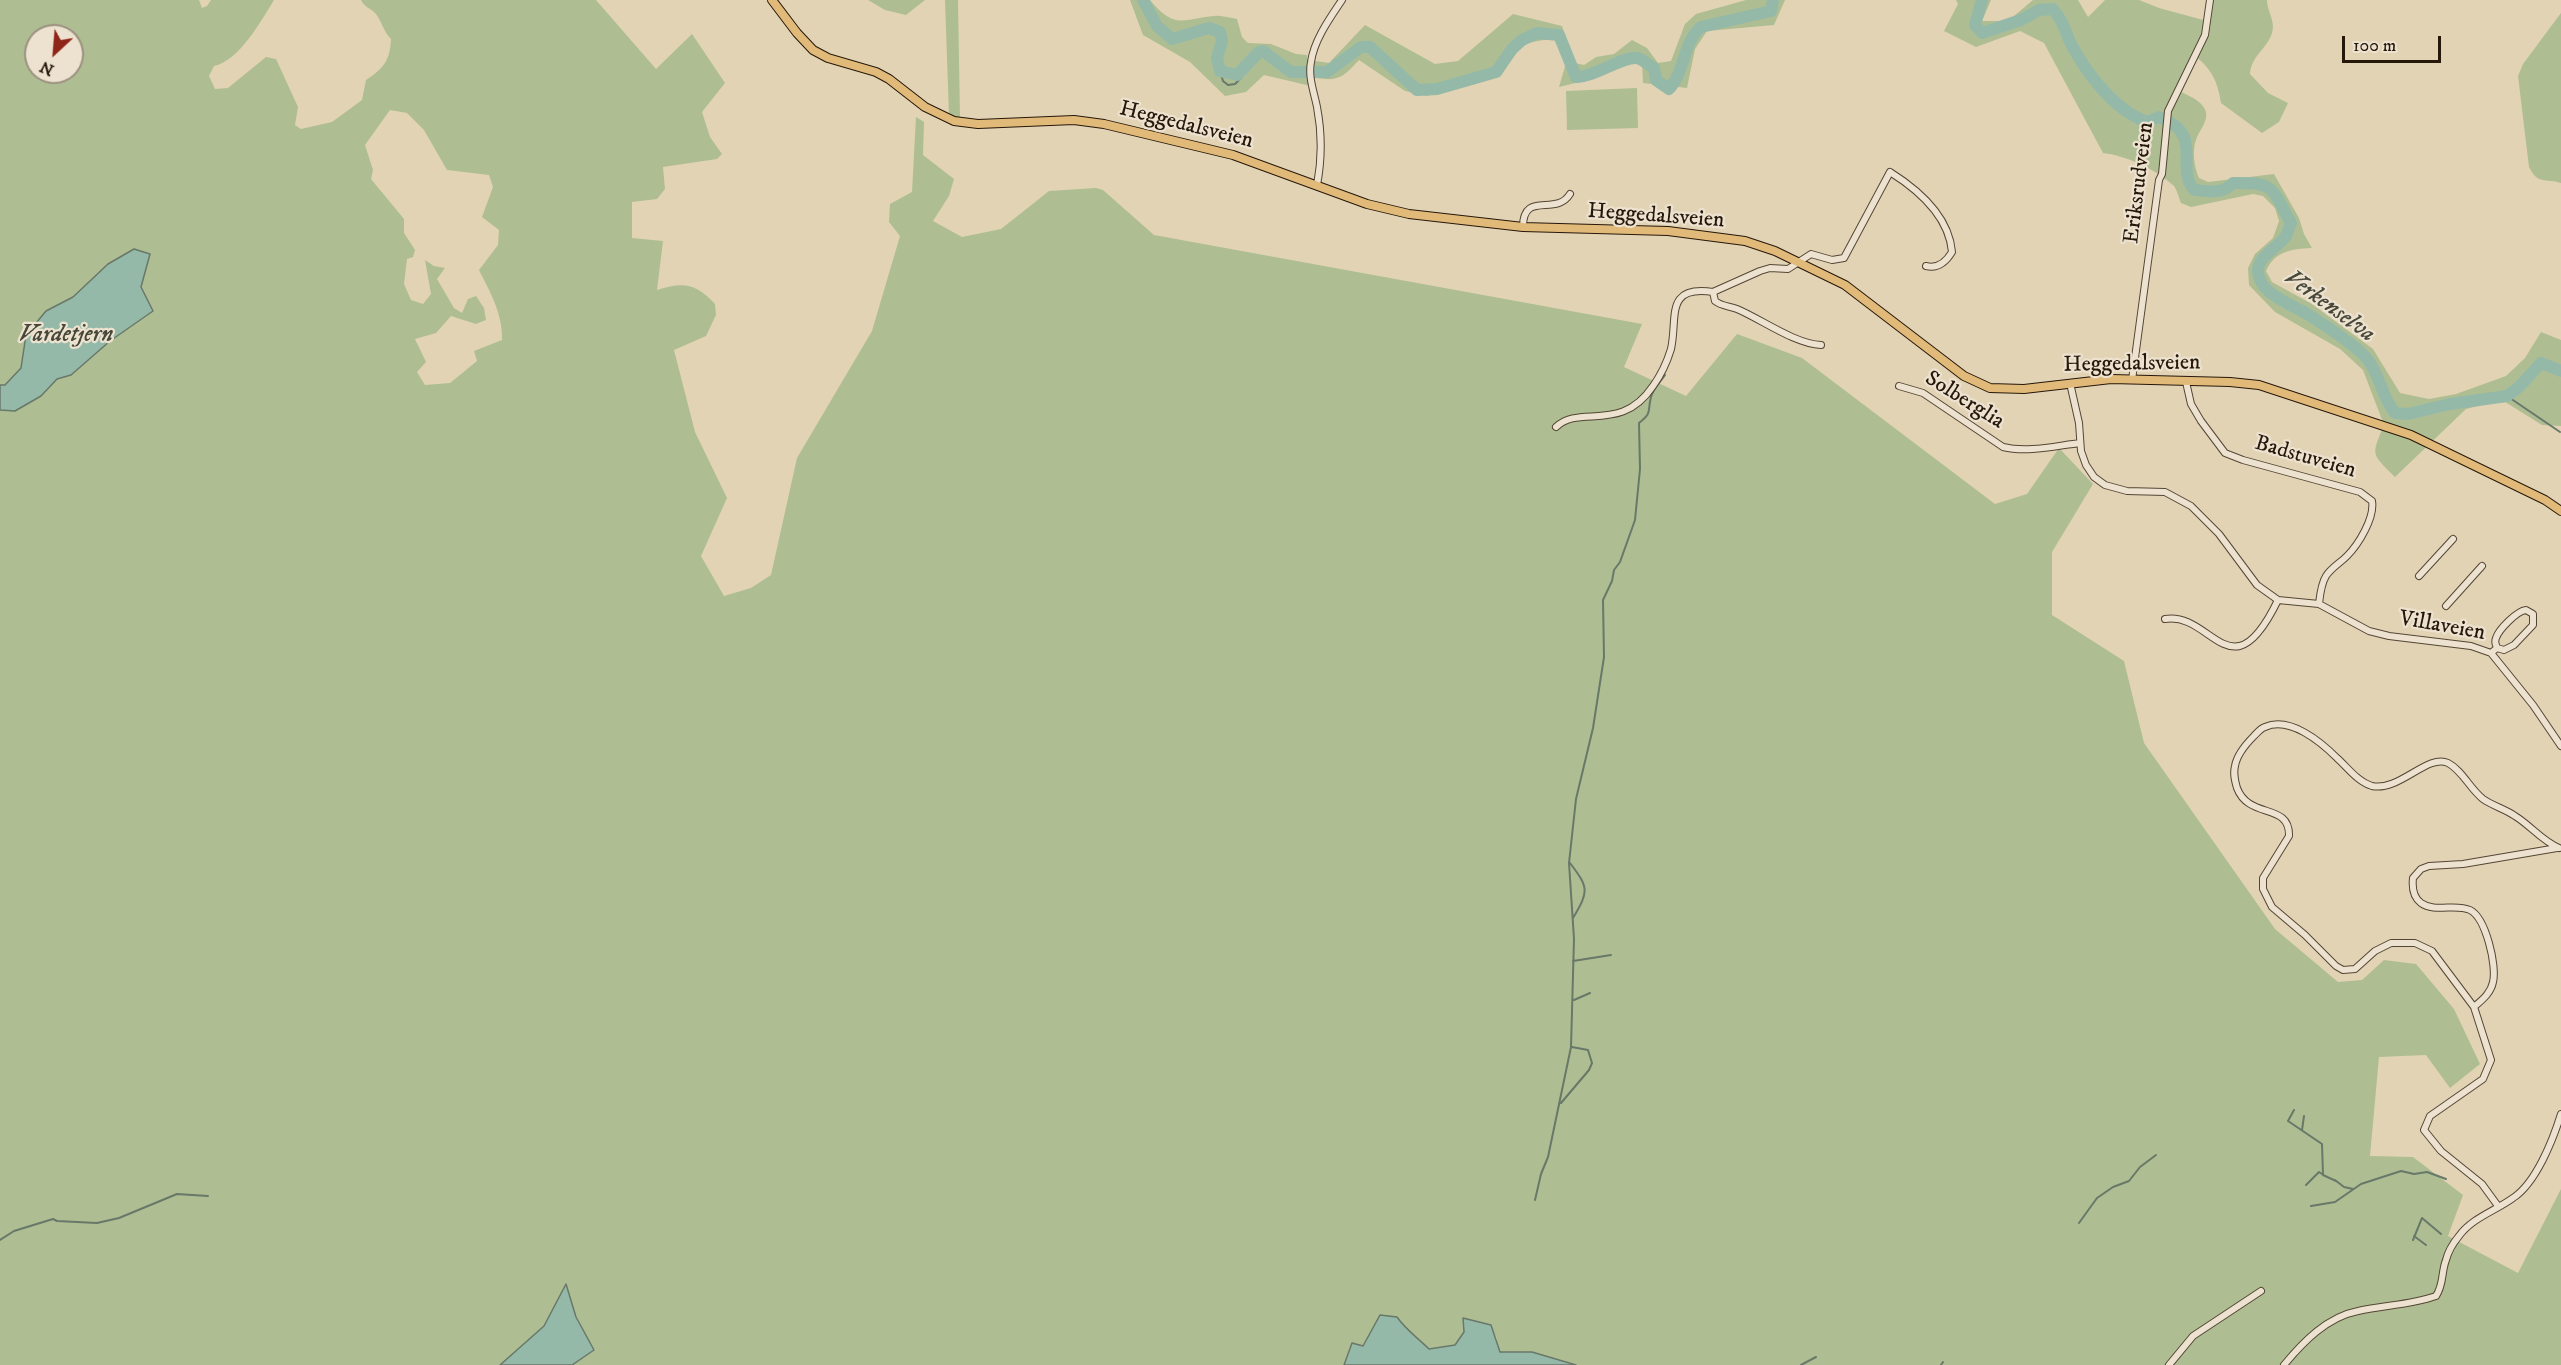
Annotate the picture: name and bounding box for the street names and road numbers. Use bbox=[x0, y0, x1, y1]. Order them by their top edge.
street label: Heggedalsveien bbox=[1116, 97, 1256, 155]
street label: Eriksrudveien bbox=[2119, 121, 2161, 245]
street label: Heggedalsveien bbox=[1587, 199, 1725, 235]
street label: Heggedalsveien bbox=[2063, 351, 2201, 379]
street label: Solberglia bbox=[1919, 366, 2009, 436]
street label: Badstuveien bbox=[2251, 431, 2359, 485]
street label: Villaveien bbox=[2397, 606, 2487, 648]

